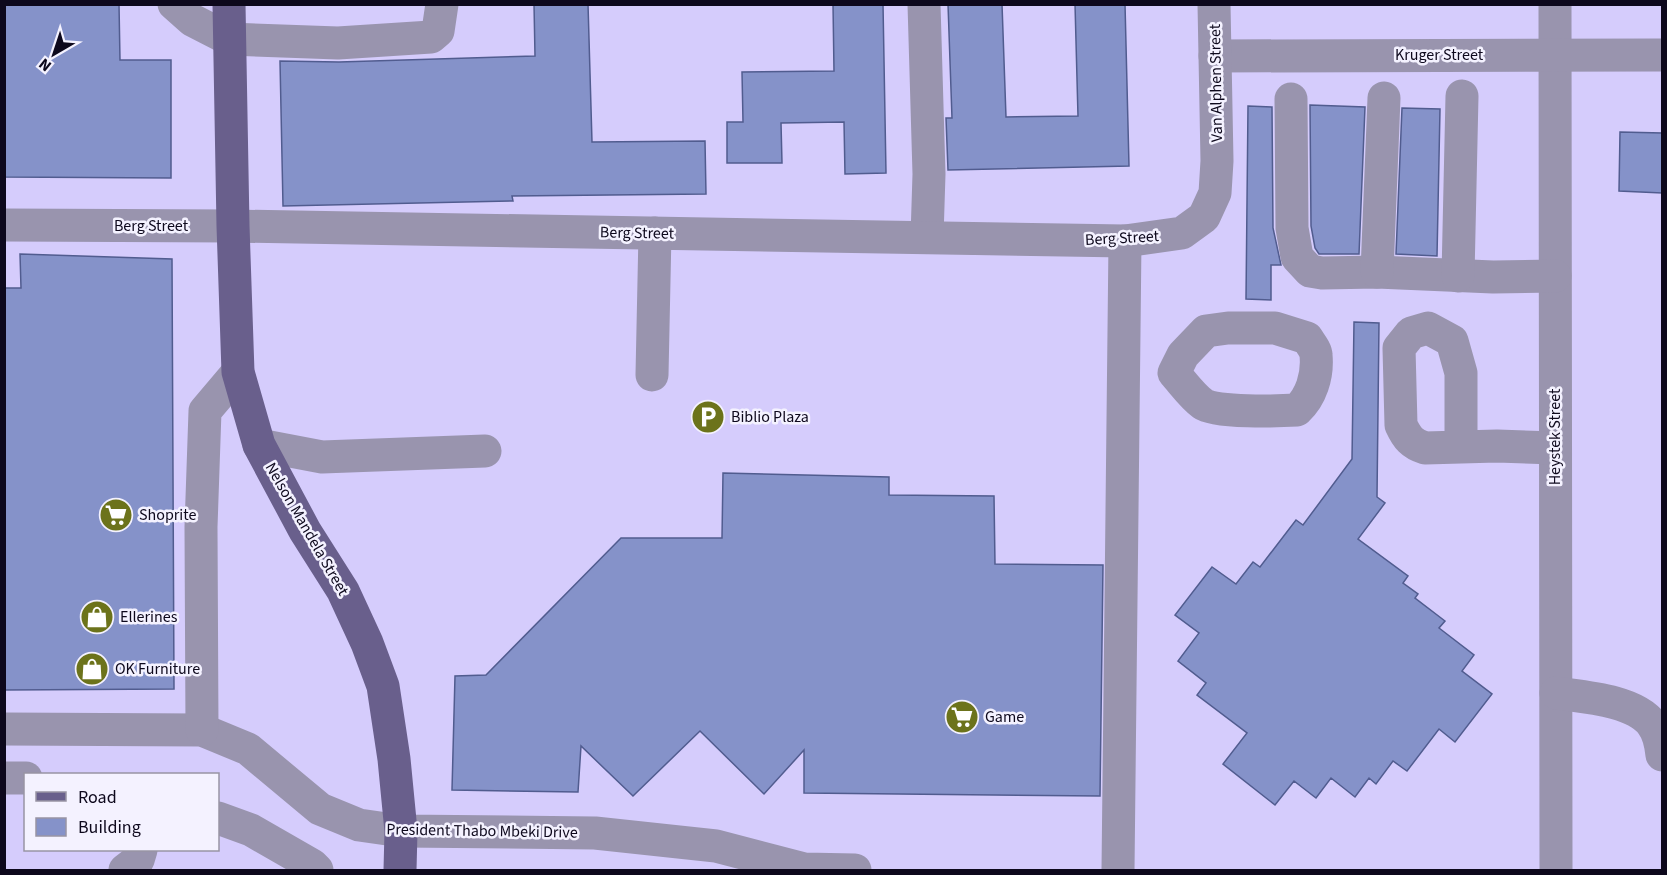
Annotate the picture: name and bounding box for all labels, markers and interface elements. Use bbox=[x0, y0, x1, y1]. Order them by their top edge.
street label: Van Alphen Street bbox=[1204, 23, 1228, 142]
north arrow bbox=[24, 24, 84, 84]
street label: Kruger Street bbox=[1395, 44, 1484, 66]
text: N bbox=[34, 53, 56, 77]
street label: Berg Street bbox=[114, 215, 189, 237]
street label: Berg Street bbox=[600, 221, 675, 245]
street label: Berg Street bbox=[1084, 225, 1160, 251]
street label: Heystek Street bbox=[1544, 388, 1566, 485]
parking icon: Biblio Plaza bbox=[690, 399, 726, 435]
place label: Biblio Plaza bbox=[731, 406, 809, 428]
street label: Nelson Mandela Street bbox=[260, 458, 354, 600]
supermarket icon: Shoprite bbox=[98, 497, 134, 533]
place label: Shoprite bbox=[139, 504, 196, 526]
shop icon: Ellerines bbox=[79, 599, 115, 635]
place label: Ellerines bbox=[120, 606, 178, 628]
shop icon: OK Furniture bbox=[74, 651, 110, 687]
place label: OK Furniture bbox=[115, 658, 200, 680]
supermarket icon: Game bbox=[944, 699, 980, 735]
place label: Game bbox=[985, 706, 1024, 728]
legend bbox=[24, 773, 219, 851]
text: Road bbox=[78, 785, 117, 810]
text: Building bbox=[78, 815, 141, 840]
street label: President Thabo Mbeki Drive bbox=[386, 818, 578, 844]

